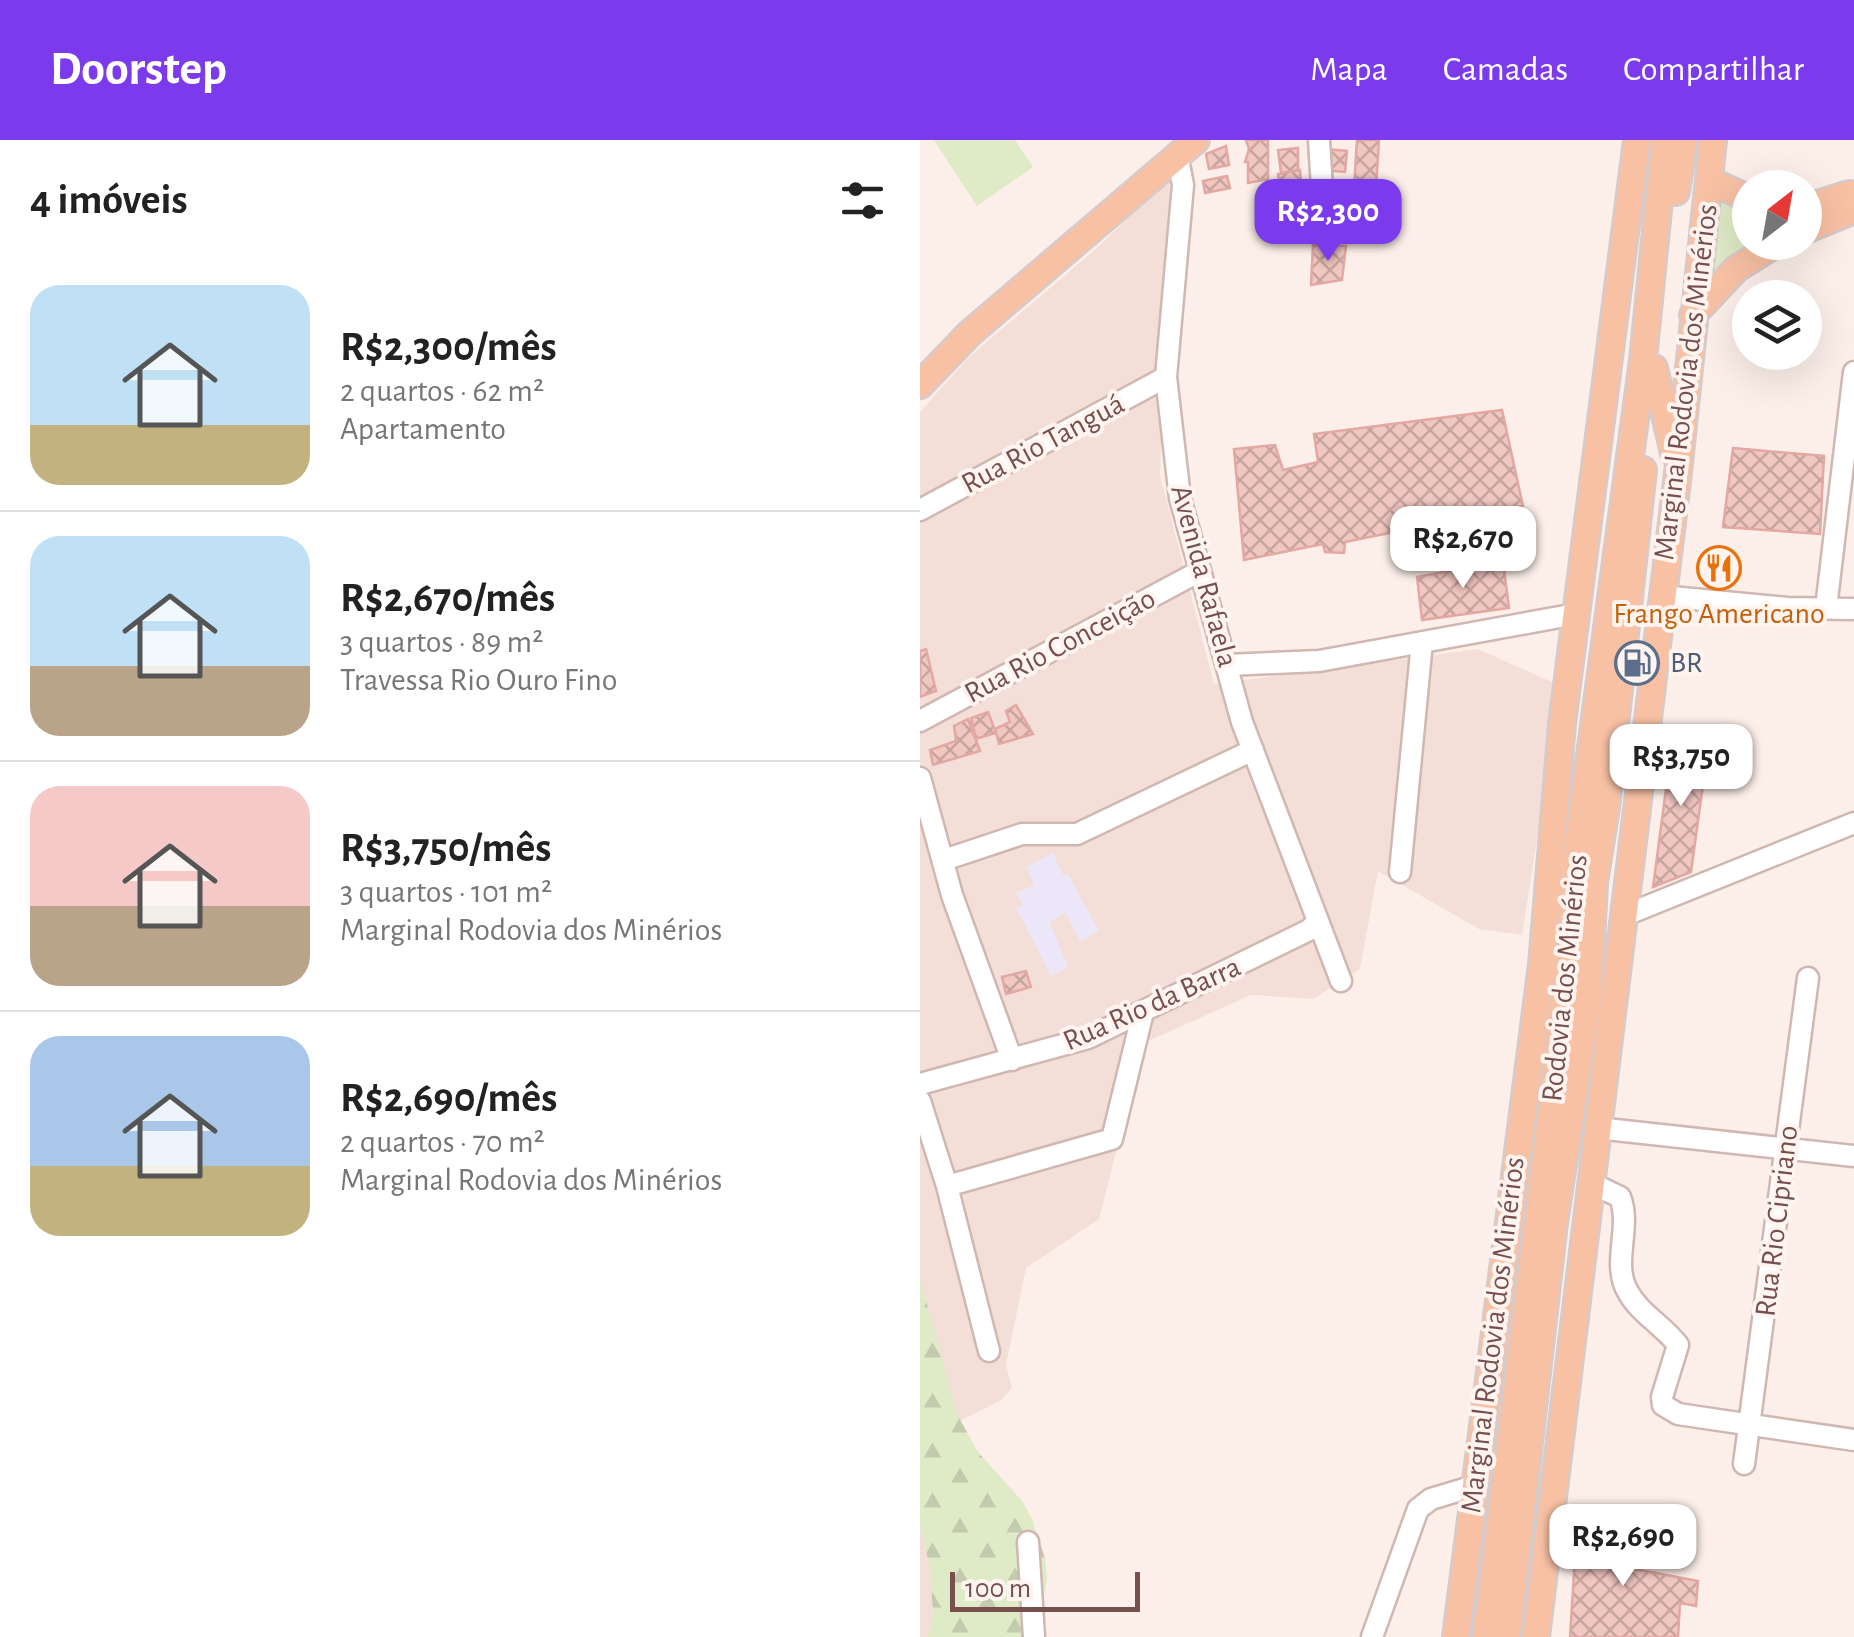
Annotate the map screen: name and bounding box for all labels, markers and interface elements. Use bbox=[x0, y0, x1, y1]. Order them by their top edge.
text: Doorstep bbox=[50, 46, 227, 94]
text: Mapa bbox=[1310, 52, 1388, 87]
text: Camadas bbox=[1443, 52, 1568, 87]
text: Compartilhar bbox=[1623, 52, 1804, 87]
north arrow bbox=[1732, 170, 1822, 260]
map controls bbox=[1732, 170, 1822, 370]
icon: filters bbox=[835, 173, 890, 228]
text: 4 imóveis bbox=[30, 179, 188, 221]
pin: R$2,300 bbox=[1236, 179, 1420, 264]
text: R$2,300 bbox=[1277, 195, 1379, 227]
street label: Marginal Rodovia dos Minérios bbox=[1649, 202, 1723, 562]
button: layers bbox=[1732, 280, 1822, 370]
icon: home bbox=[110, 325, 230, 445]
text: R$2,300/mês bbox=[340, 326, 557, 368]
text: 2 quartos · 62 m² bbox=[340, 375, 544, 407]
street label: Rua Rio Tanguá bbox=[957, 389, 1129, 499]
text: Apartamento bbox=[340, 413, 506, 445]
street label: Avenida Rafaela bbox=[1165, 482, 1243, 670]
pin: R$2,670 bbox=[1371, 506, 1555, 591]
text: R$2,670 bbox=[1412, 522, 1514, 554]
restaurant icon: Frango Americano bbox=[1696, 545, 1742, 591]
icon: home bbox=[110, 576, 230, 696]
text: R$2,670/mês bbox=[340, 577, 555, 619]
street label: Rua Rio Conceição bbox=[960, 583, 1160, 709]
place label: Frango Americano bbox=[1613, 599, 1825, 629]
text: 3 quartos · 89 m² bbox=[340, 626, 543, 658]
fuel station icon: BR bbox=[1614, 640, 1660, 686]
place label: BR bbox=[1670, 648, 1703, 678]
text: Travessa Rio Ouro Fino bbox=[340, 664, 618, 696]
pin: R$3,750 bbox=[1589, 724, 1773, 809]
text: R$3,750 bbox=[1632, 740, 1730, 772]
icon: home bbox=[110, 826, 230, 946]
text: R$3,750/mês bbox=[340, 827, 551, 869]
street label: Rodovia dos Minérios bbox=[1537, 853, 1593, 1103]
text: 3 quartos · 101 m² bbox=[340, 876, 552, 908]
text: Marginal Rodovia dos Minérios bbox=[340, 914, 722, 946]
street label: Rua Rio da Barra bbox=[1059, 952, 1245, 1056]
icon: home bbox=[110, 1076, 230, 1196]
text: R$2,690/mês bbox=[340, 1077, 557, 1119]
street label: Rua Rio Cipriano bbox=[1750, 1124, 1804, 1318]
text: 2 quartos · 70 m² bbox=[340, 1126, 545, 1158]
street label: Marginal Rodovia dos Minérios bbox=[1456, 1155, 1530, 1515]
text: Marginal Rodovia dos Minérios bbox=[340, 1164, 722, 1196]
pin: R$2,690 bbox=[1531, 1504, 1715, 1589]
text: R$2,690 bbox=[1571, 1520, 1675, 1552]
scale bar bbox=[950, 1567, 1140, 1612]
text: 100 m bbox=[965, 1575, 1031, 1603]

